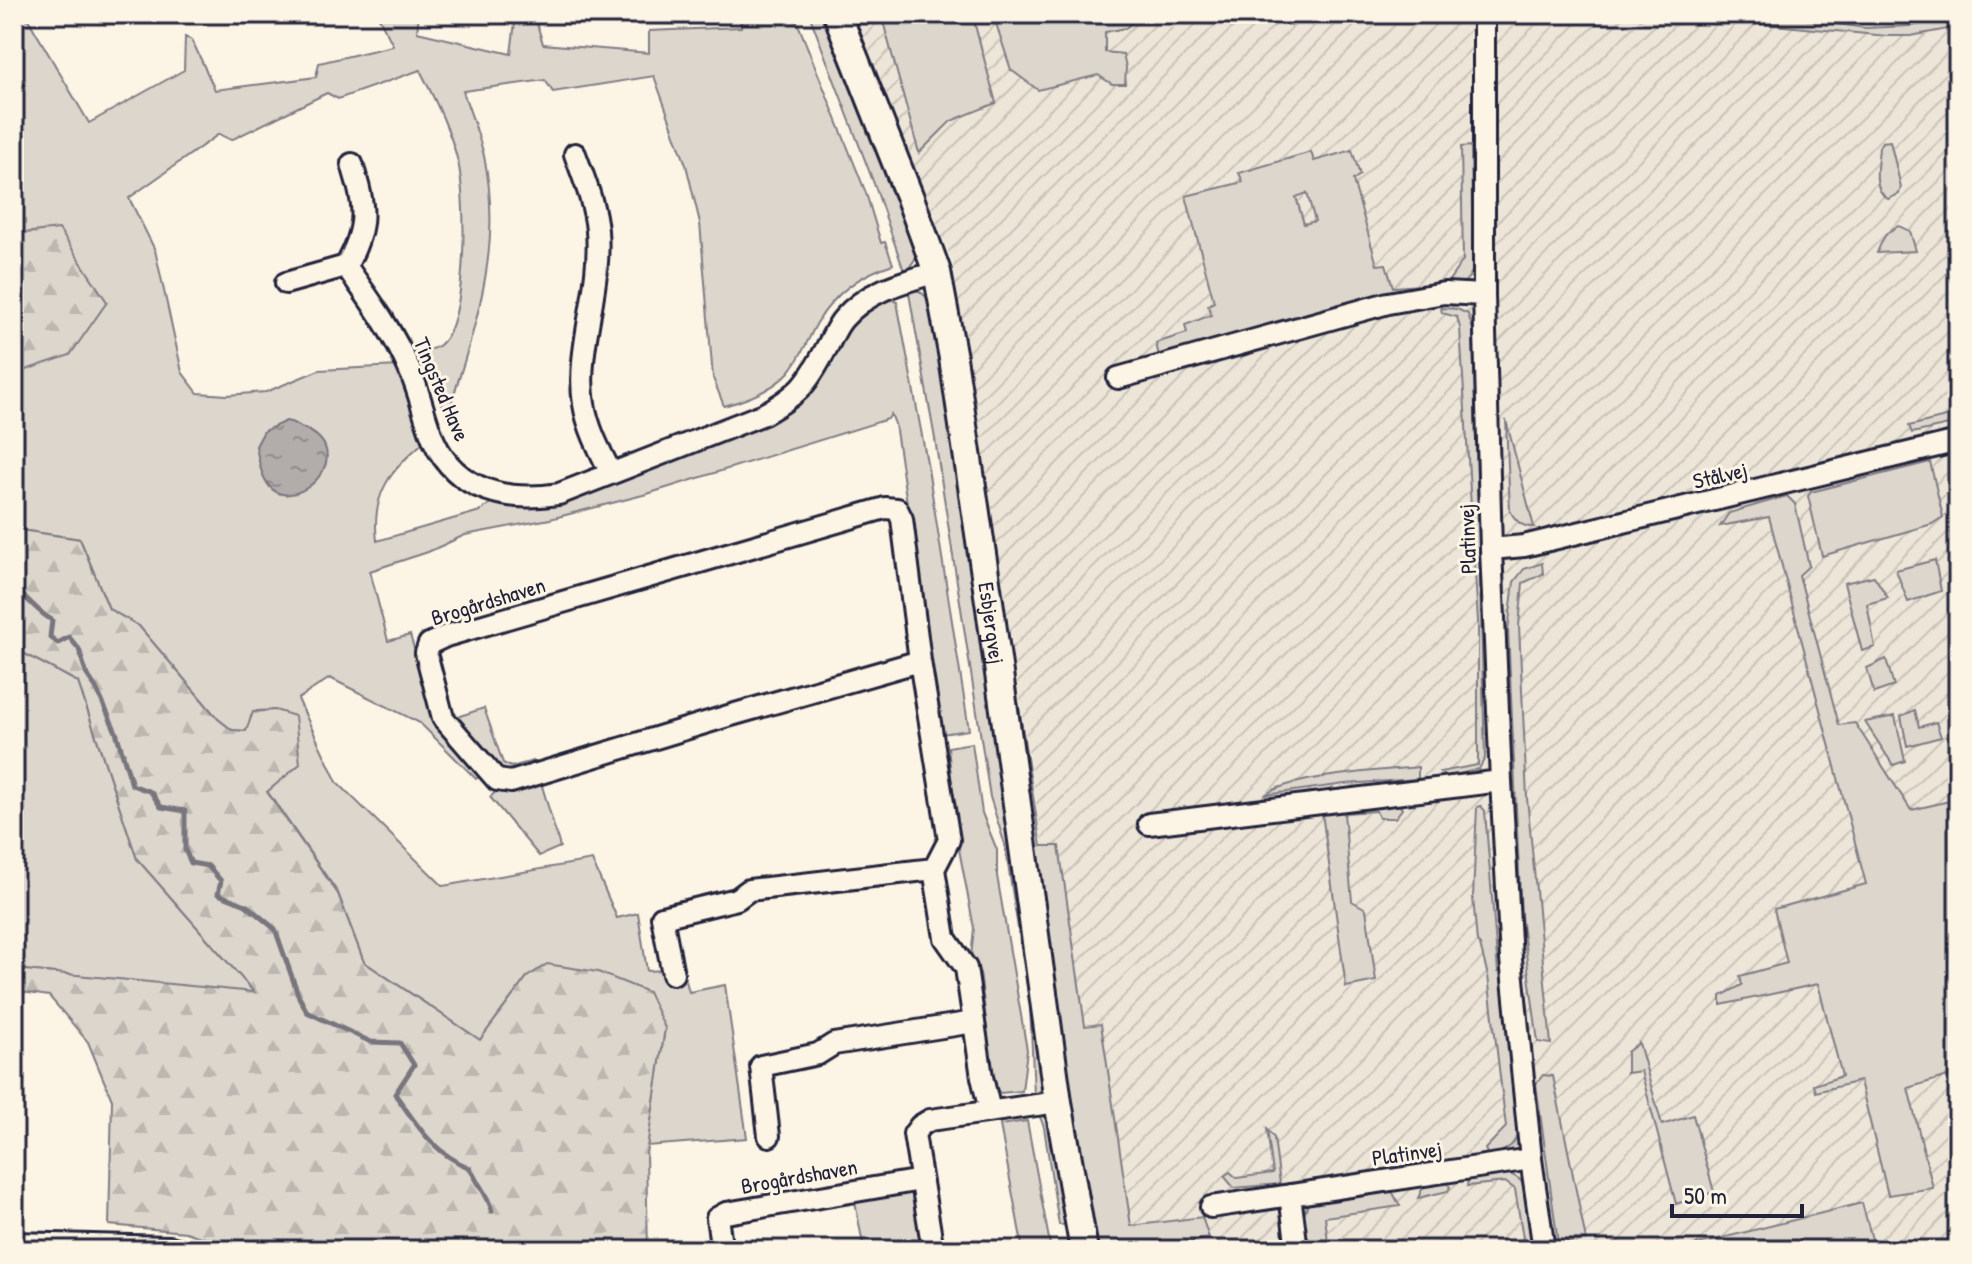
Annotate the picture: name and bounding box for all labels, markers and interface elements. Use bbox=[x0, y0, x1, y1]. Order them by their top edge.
street label: Tingsted Have bbox=[407, 333, 477, 446]
street label: Stålvej bbox=[1690, 454, 1750, 496]
street label: Platinvej bbox=[1451, 503, 1483, 575]
street label: Brogårdshaven bbox=[427, 569, 549, 633]
street label: Esbjergvej bbox=[971, 580, 1013, 666]
street label: Platinvej bbox=[1370, 1133, 1444, 1173]
street label: Brogårdshaven bbox=[738, 1151, 860, 1201]
scale bar bbox=[1672, 1168, 1802, 1218]
text: 50 m bbox=[1684, 1179, 1727, 1211]

